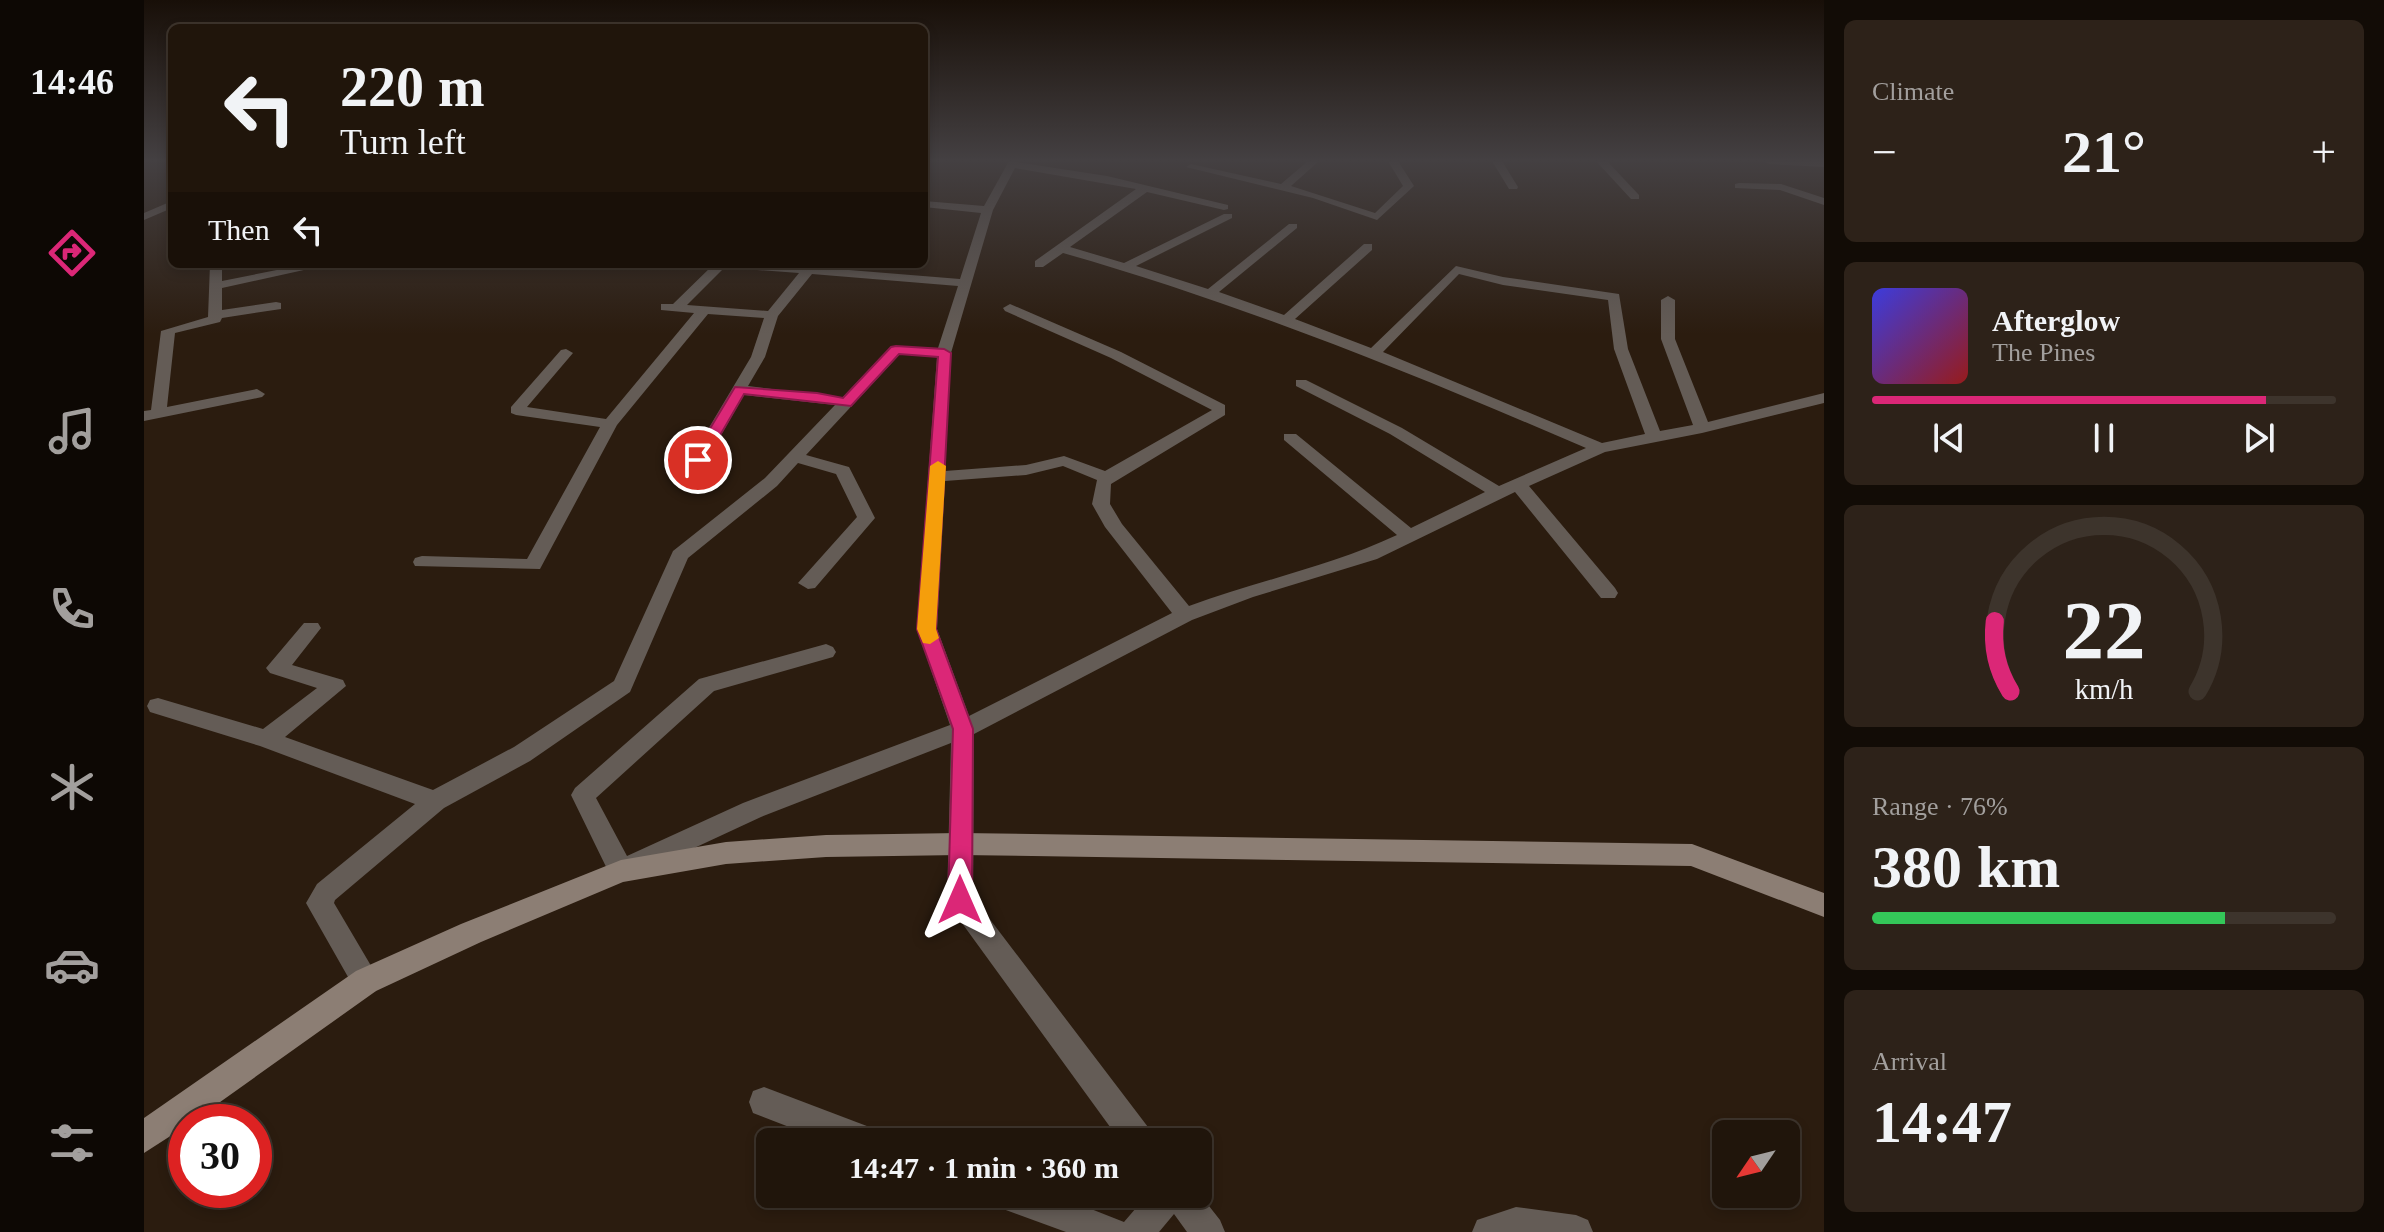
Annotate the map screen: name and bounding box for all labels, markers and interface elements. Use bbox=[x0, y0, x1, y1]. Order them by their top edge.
icon: left bbox=[208, 56, 312, 160]
text: 220 m bbox=[340, 56, 485, 118]
text: 14:46 bbox=[30, 62, 114, 102]
text: Climate bbox=[1872, 77, 1954, 106]
text: 21° bbox=[2062, 119, 2146, 185]
text: Turn left bbox=[340, 122, 466, 162]
text: − bbox=[1872, 128, 1897, 177]
text: + bbox=[2311, 128, 2336, 177]
icon: left bbox=[286, 208, 330, 252]
text: Then bbox=[208, 213, 270, 246]
icon: directions bbox=[44, 225, 100, 281]
text: Afterglow bbox=[1992, 304, 2120, 337]
text: The Pines bbox=[1992, 338, 2095, 367]
icon: music bbox=[44, 403, 100, 459]
icon: previous bbox=[1927, 416, 1971, 460]
icon: pause bbox=[2082, 416, 2126, 460]
icon: next bbox=[2237, 416, 2281, 460]
pin bbox=[664, 426, 732, 494]
icon: arrive bbox=[676, 438, 720, 482]
icon: phone bbox=[44, 581, 100, 637]
text: 22 bbox=[2062, 584, 2146, 676]
text: km/h bbox=[2075, 674, 2133, 705]
icon: climate bbox=[44, 759, 100, 815]
text: Range · 76% bbox=[1872, 792, 2008, 821]
text: 380 km bbox=[1872, 834, 2060, 900]
position arrow bbox=[918, 858, 1002, 942]
icon: car bbox=[44, 937, 100, 993]
text: Arrival bbox=[1872, 1047, 1947, 1076]
text: 14:47 bbox=[1872, 1089, 2012, 1155]
speed limit sign: 30 bbox=[168, 1104, 272, 1208]
icon: filters bbox=[44, 1115, 100, 1171]
north arrow bbox=[1712, 1120, 1800, 1208]
map controls bbox=[1712, 1120, 1800, 1208]
text: 14:47 · 1 min · 360 m bbox=[849, 1151, 1119, 1184]

